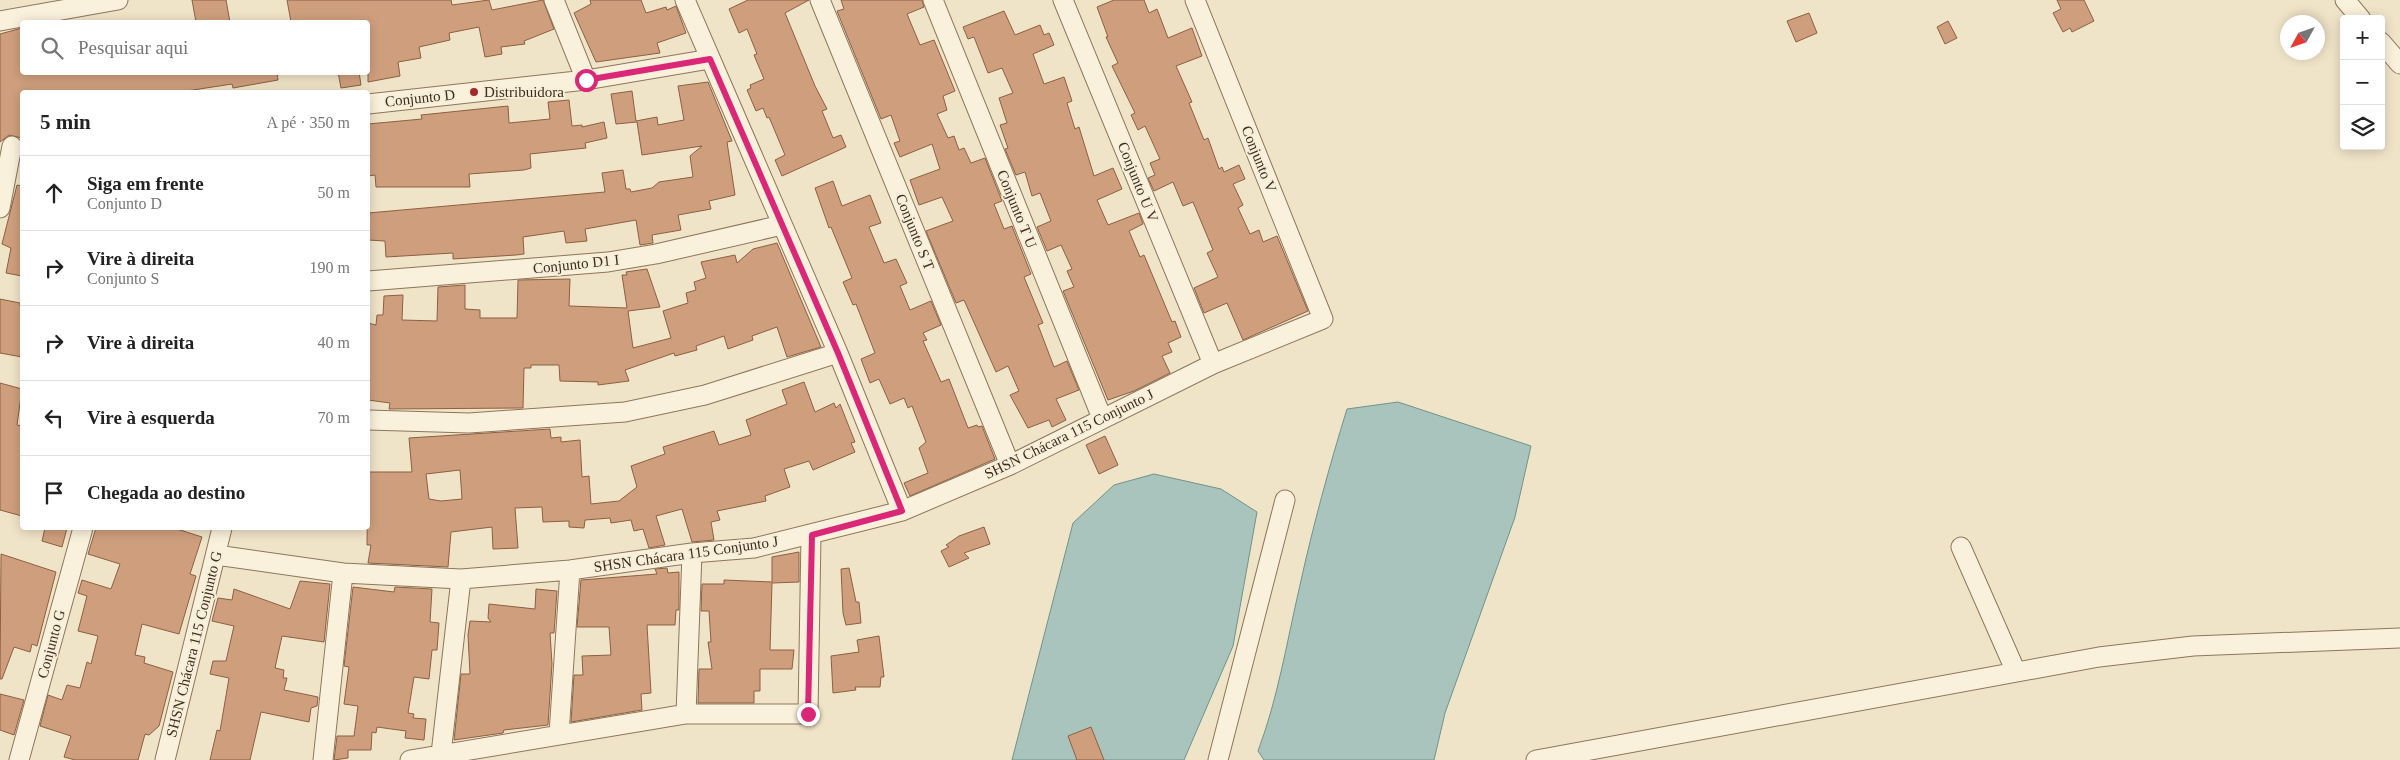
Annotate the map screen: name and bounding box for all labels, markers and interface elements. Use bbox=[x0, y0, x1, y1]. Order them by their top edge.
north arrow bbox=[2280, 15, 2325, 60]
map controls bbox=[2340, 15, 2385, 150]
button: + bbox=[2340, 15, 2385, 60]
search box bbox=[20, 20, 370, 75]
icon: search bbox=[38, 34, 66, 62]
text: Pesquisar aqui bbox=[78, 37, 188, 58]
button: − bbox=[2340, 60, 2385, 105]
route start bbox=[575, 69, 598, 92]
place label: Distribuidora bbox=[484, 84, 564, 100]
street label: Conjunto D bbox=[384, 86, 456, 110]
marker: Distribuidora bbox=[468, 86, 480, 98]
button: layers bbox=[2340, 105, 2385, 150]
text: 5 min bbox=[40, 110, 91, 134]
text: A pé · 350 m bbox=[266, 114, 350, 131]
street label: Conjunto V bbox=[1238, 123, 1280, 195]
street label: Conjunto U V bbox=[1115, 140, 1161, 224]
street label: Conjunto T U bbox=[994, 168, 1040, 251]
text: Siga em frente bbox=[87, 173, 204, 194]
icon: ahead bbox=[40, 179, 68, 207]
text: 50 m bbox=[318, 184, 350, 201]
street label: Conjunto S T bbox=[892, 192, 938, 272]
text: Conjunto D bbox=[87, 195, 162, 212]
text: Vire à direita bbox=[87, 248, 194, 269]
street label: Conjunto D1 I bbox=[532, 252, 620, 276]
icon: right bbox=[40, 254, 68, 282]
text: 190 m bbox=[310, 259, 350, 276]
text: Conjunto S bbox=[87, 270, 159, 287]
icon: right bbox=[40, 329, 68, 357]
text: Vire à direita bbox=[87, 332, 194, 353]
text: 40 m bbox=[318, 334, 350, 351]
street label: SHSN Chácara 115 Conjunto J bbox=[982, 386, 1156, 482]
icon: left bbox=[40, 404, 68, 432]
text: Vire à esquerda bbox=[87, 407, 215, 428]
text: 70 m bbox=[318, 409, 350, 426]
icon: arrive bbox=[40, 479, 68, 507]
text: Chegada ao destino bbox=[87, 482, 245, 503]
street label: SHSN Chácara 115 Conjunto J bbox=[593, 533, 779, 575]
street label: SHSN Chácara 115 Conjunto G bbox=[163, 549, 225, 739]
street label: Conjunto G bbox=[34, 608, 68, 680]
route end bbox=[797, 703, 820, 726]

